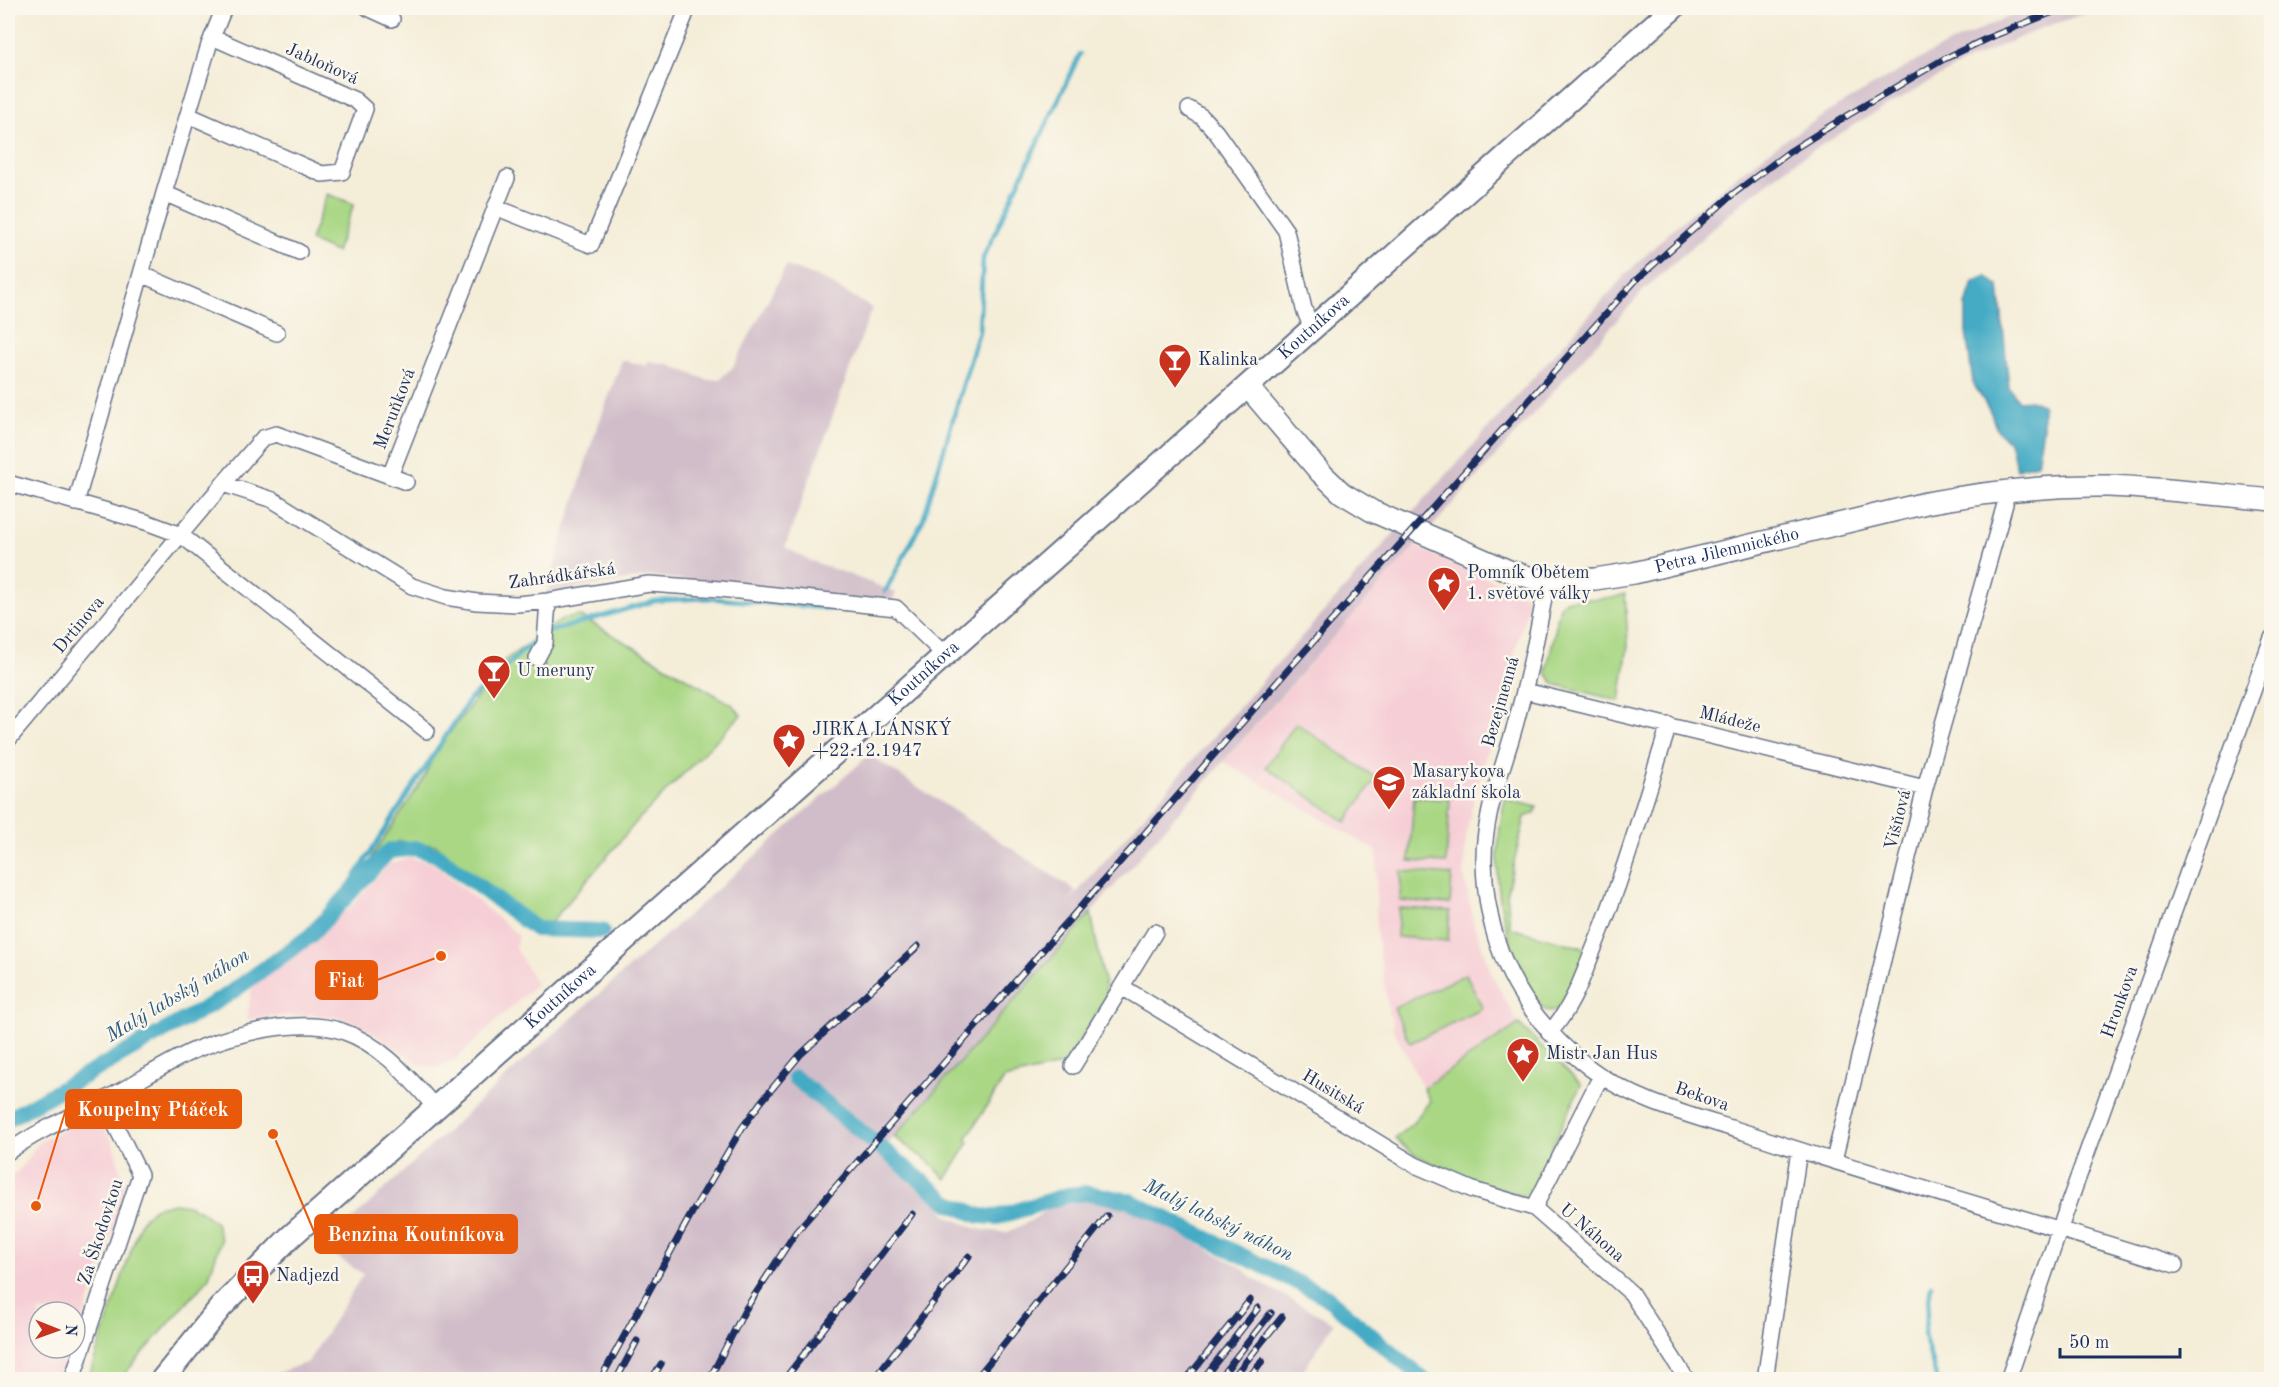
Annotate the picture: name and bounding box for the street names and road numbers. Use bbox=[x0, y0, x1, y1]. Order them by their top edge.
street label: Jabloňová bbox=[283, 40, 361, 88]
street label: Koutníkova bbox=[1275, 291, 1353, 363]
street label: Meruňková bbox=[371, 366, 419, 452]
street label: Petra Jilemnického bbox=[1653, 525, 1801, 577]
street label: Zahrádkářská bbox=[507, 560, 617, 592]
street label: Drtinova bbox=[50, 593, 108, 657]
street label: Koutníkova bbox=[885, 638, 963, 710]
street label: Bezejmenná bbox=[1479, 654, 1523, 749]
street label: Mládeže bbox=[1697, 704, 1763, 736]
street label: Višňová bbox=[1882, 788, 1914, 852]
street label: Koutníkova bbox=[521, 960, 600, 1033]
street label: Hronkova bbox=[2099, 963, 2141, 1041]
street label: Husitská bbox=[1299, 1067, 1367, 1117]
street label: Bekova bbox=[1673, 1079, 1732, 1115]
street label: Za Škodovkou bbox=[71, 1175, 127, 1287]
street label: U Náhona bbox=[1556, 1200, 1628, 1266]

